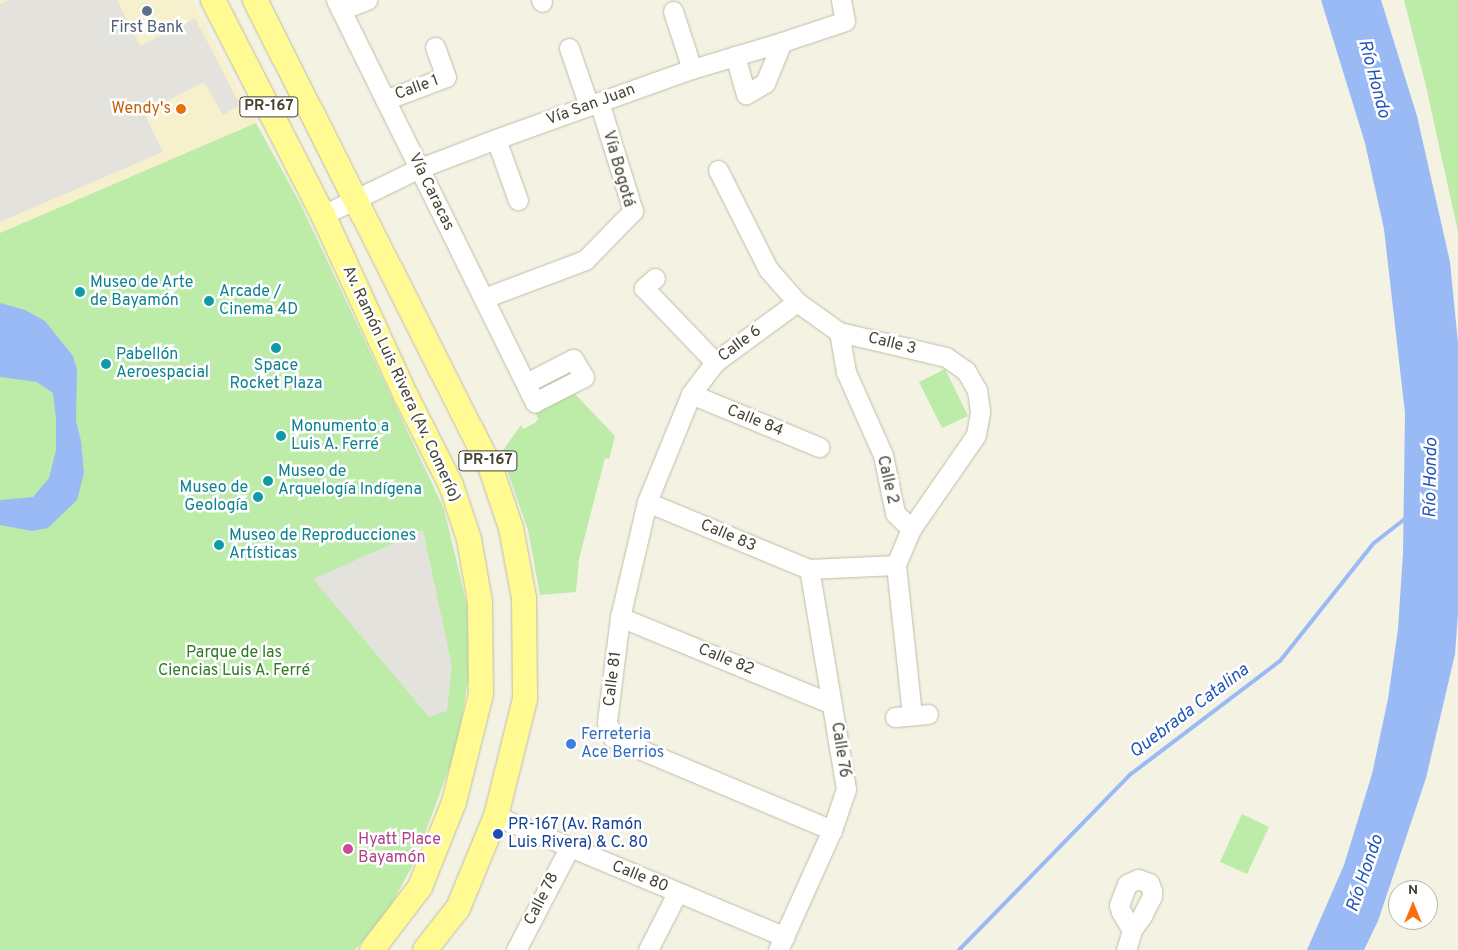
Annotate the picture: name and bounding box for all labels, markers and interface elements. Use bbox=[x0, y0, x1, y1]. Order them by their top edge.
marker: First Bank bbox=[141, 5, 153, 17]
place label: First Bank bbox=[110, 18, 184, 38]
water label: Río Hondo bbox=[1352, 38, 1394, 120]
street label: Calle 1 bbox=[392, 71, 442, 105]
street label: Vía San Juan bbox=[544, 80, 638, 130]
road number: PR-167 bbox=[239, 94, 299, 120]
place label: Wendy's bbox=[111, 99, 171, 119]
marker: Wendy's bbox=[175, 103, 187, 115]
street label: Vía Bogotá bbox=[598, 129, 638, 209]
street label: Vía Caracas bbox=[404, 150, 458, 234]
street label: Av. Ramón Luis Rivera (Av. Comerío) bbox=[338, 263, 464, 505]
place label: Museo de Arte de Bayamón bbox=[90, 273, 194, 311]
place label: Arcade / Cinema 4D bbox=[219, 282, 298, 320]
marker: Museo de Arte de Bayamón bbox=[74, 286, 86, 298]
marker: Arcade / Cinema 4D bbox=[203, 295, 215, 307]
street label: Calle 6 bbox=[715, 322, 765, 366]
street label: Calle 3 bbox=[866, 329, 918, 359]
marker: Space Rocket Plaza bbox=[270, 342, 282, 354]
place label: Pabellón Aeroespacial bbox=[116, 345, 209, 383]
place label: Space Rocket Plaza bbox=[230, 356, 322, 394]
marker: Pabellón Aeroespacial bbox=[100, 358, 112, 370]
street label: Calle 84 bbox=[724, 401, 786, 441]
place label: Monumento a Luis A. Ferré bbox=[291, 417, 389, 455]
marker: Monumento a Luis A. Ferré bbox=[275, 430, 287, 442]
water label: Río Hondo bbox=[1421, 438, 1443, 518]
road number: PR-167 bbox=[458, 448, 518, 474]
street label: Calle 2 bbox=[872, 454, 902, 506]
place label: Museo de Arquelogía Indígena bbox=[278, 462, 422, 500]
marker: Museo de Arquelogía Indígena bbox=[262, 475, 274, 487]
place label: Museo de Geología bbox=[180, 478, 248, 516]
marker: Museo de Geología bbox=[252, 491, 264, 503]
street label: Calle 83 bbox=[697, 516, 759, 556]
place label: Museo de Reproducciones Artísticas bbox=[229, 526, 416, 564]
marker: Museo de Reproducciones Artísticas bbox=[213, 539, 225, 551]
street label: Calle 82 bbox=[695, 640, 757, 680]
park label: Parque de las Ciencias Luis A. Ferré bbox=[158, 643, 310, 681]
street label: Calle 81 bbox=[600, 650, 626, 708]
water label: Quebrada Catalina bbox=[1126, 660, 1254, 764]
street label: Calle 76 bbox=[826, 721, 854, 779]
place label: Ferreteria Ace Berrios bbox=[581, 725, 664, 763]
marker: Ferreteria Ace Berrios bbox=[565, 738, 577, 750]
place label: PR-167 (Av. Ramón Luis Rivera) & C. 80 bbox=[508, 815, 648, 853]
marker: PR-167 (Av. Ramón Luis Rivera) & C. 80 bbox=[492, 828, 504, 840]
place label: Hyatt Place Bayamón bbox=[358, 830, 441, 868]
water label: Río Hondo bbox=[1343, 833, 1389, 915]
marker: Hyatt Place Bayamón bbox=[342, 843, 354, 855]
street label: Calle 80 bbox=[609, 857, 671, 897]
street label: Calle 78 bbox=[520, 869, 564, 929]
north arrow bbox=[1388, 880, 1438, 930]
text: N bbox=[1408, 882, 1418, 899]

